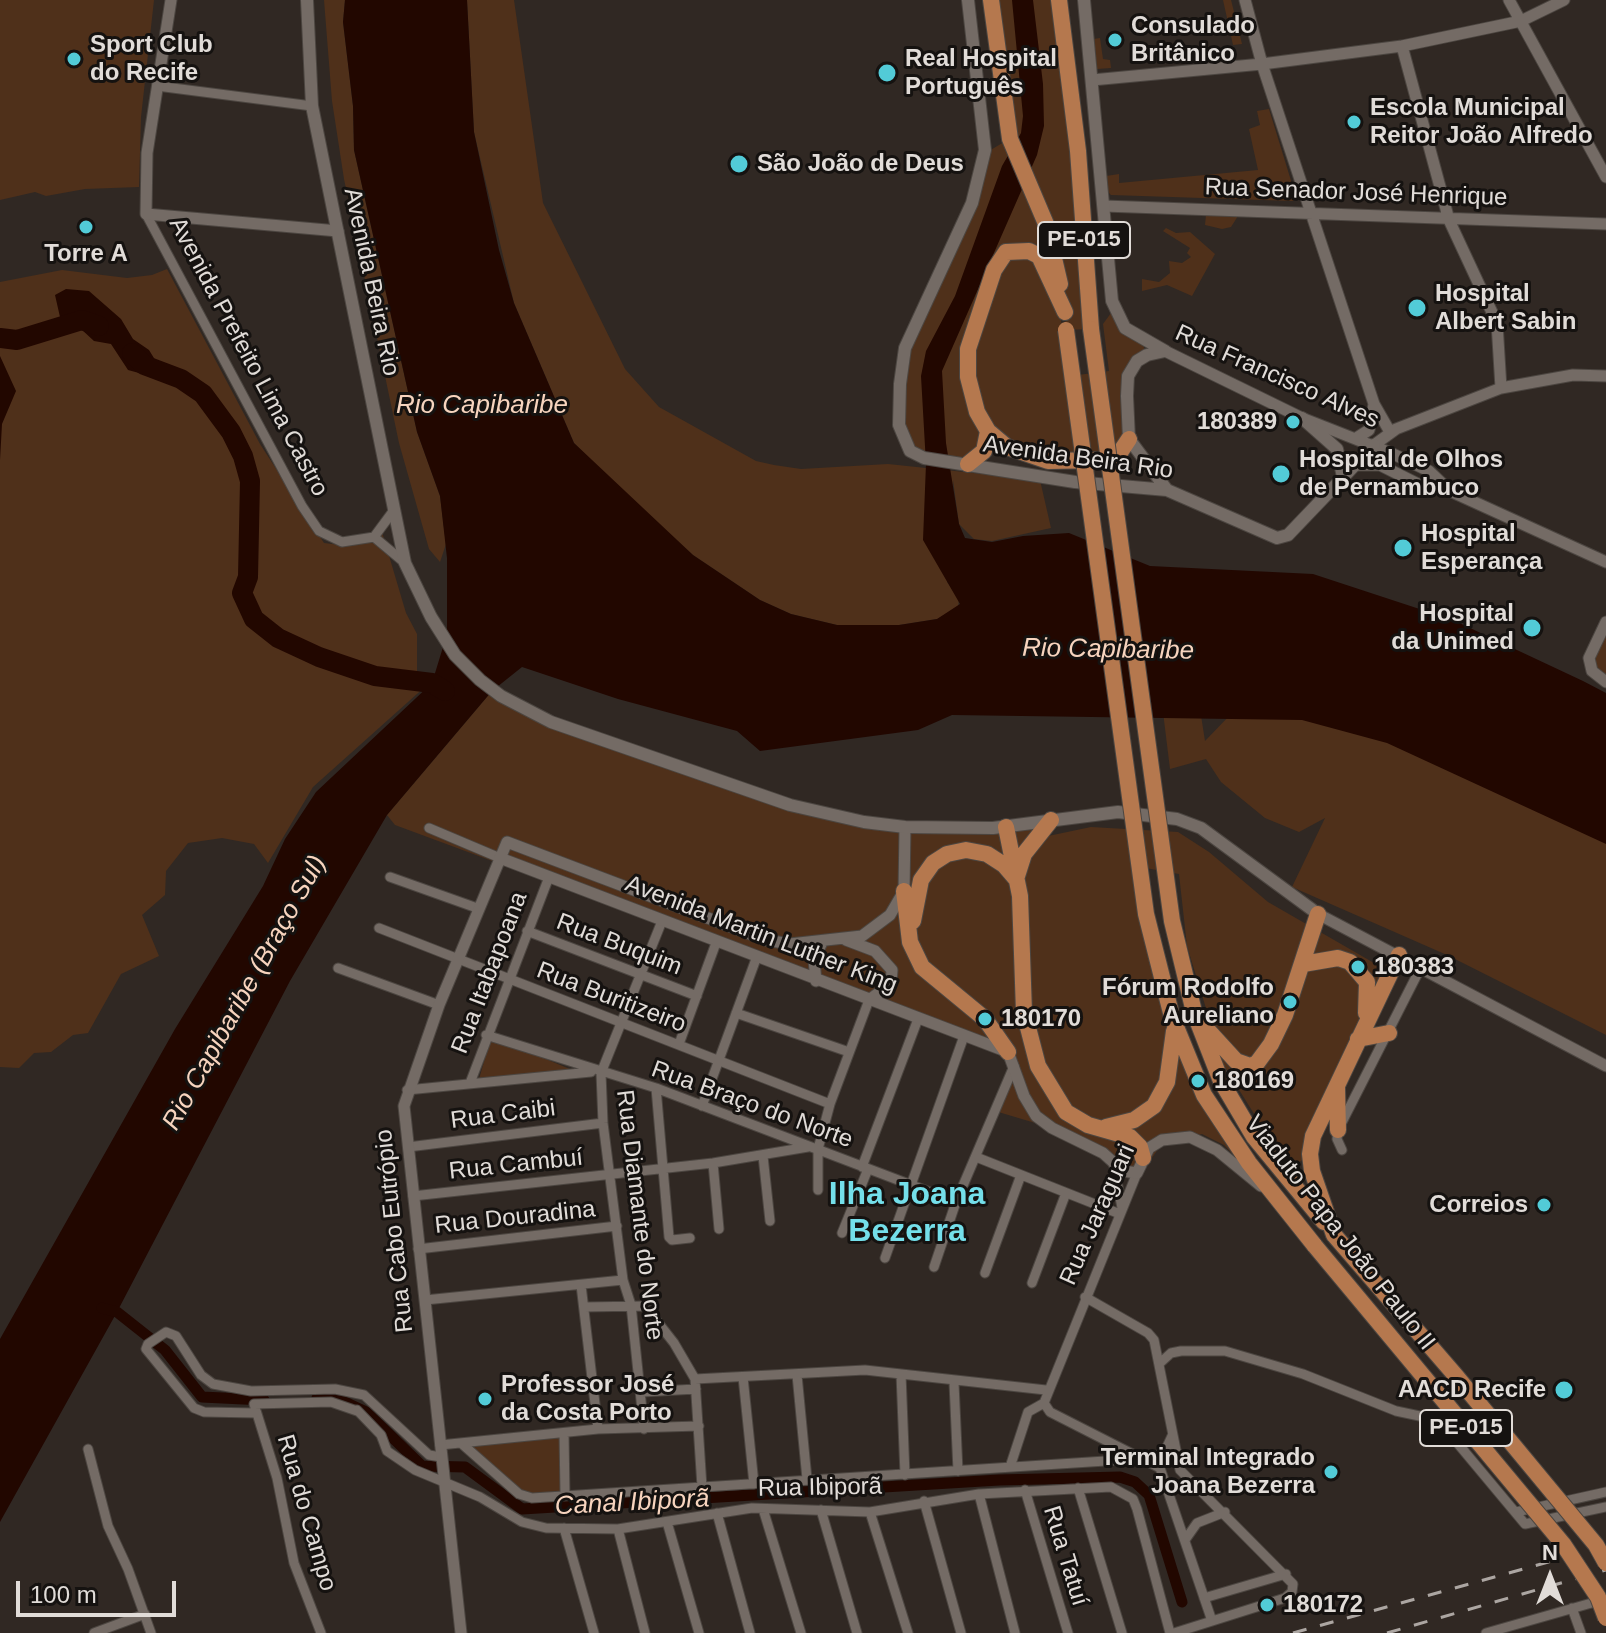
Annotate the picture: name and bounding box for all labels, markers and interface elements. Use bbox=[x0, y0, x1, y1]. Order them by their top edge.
place label: Consulado Britânico bbox=[1131, 12, 1255, 68]
place label: Sport Club do Recife bbox=[90, 31, 213, 87]
marker: Consulado Britânico bbox=[1106, 31, 1124, 49]
place label: Real Hospital Português bbox=[905, 45, 1057, 101]
marker: Sport Club do Recife bbox=[65, 50, 83, 68]
marker: Real Hospital Português bbox=[876, 62, 898, 84]
place label: Escola Municipal Reitor João Alfredo bbox=[1370, 94, 1593, 150]
marker: Escola Municipal Reitor João Alfredo bbox=[1345, 113, 1363, 131]
place label: São João de Deus bbox=[757, 150, 964, 178]
marker: São João de Deus bbox=[728, 153, 750, 175]
street label: Rua Senador José Henrique bbox=[1204, 173, 1508, 213]
street label: Avenida Beira Rio bbox=[337, 185, 405, 379]
street label: Avenida Prefeito Lima Castro bbox=[162, 213, 334, 501]
marker: Torre A bbox=[77, 218, 95, 236]
road number: PE-015 bbox=[1038, 222, 1130, 258]
place label: Torre A bbox=[44, 240, 128, 268]
place label: Hospital Albert Sabin bbox=[1435, 280, 1576, 336]
marker: Hospital Albert Sabin bbox=[1406, 297, 1428, 319]
street label: Rua Francisco Alves bbox=[1171, 319, 1383, 435]
water label: Rio Capibaribe bbox=[396, 390, 568, 422]
place label: 180389 bbox=[1197, 408, 1277, 436]
marker: 180389 bbox=[1284, 413, 1302, 431]
street label: Avenida Beira Rio bbox=[981, 430, 1175, 486]
place label: Hospital de Olhos de Pernambuco bbox=[1299, 446, 1503, 502]
marker: Hospital de Olhos de Pernambuco bbox=[1270, 463, 1292, 485]
place label: Hospital Esperança bbox=[1421, 520, 1542, 576]
marker: Hospital Esperança bbox=[1392, 537, 1414, 559]
place label: Hospital da Unimed bbox=[1391, 600, 1514, 656]
marker: Hospital da Unimed bbox=[1521, 617, 1543, 639]
water label: Rio Capibaribe bbox=[1022, 633, 1194, 667]
water label: Rio Capibaribe (Braço Sul) bbox=[156, 850, 334, 1136]
street label: Avenida Martin Luther King bbox=[621, 870, 901, 1000]
street label: Rua Itabapoana bbox=[446, 888, 534, 1058]
street label: Rua Buquim bbox=[552, 908, 686, 982]
place label: 180383 bbox=[1374, 953, 1454, 981]
street label: Rua Buritizeiro bbox=[532, 956, 690, 1040]
marker: 180383 bbox=[1349, 958, 1367, 976]
place label: Fórum Rodolfo Aureliano bbox=[1102, 974, 1274, 1030]
marker: Fórum Rodolfo Aureliano bbox=[1281, 993, 1299, 1011]
place label: 180170 bbox=[1001, 1005, 1081, 1033]
marker: 180170 bbox=[976, 1010, 994, 1028]
street label: Rua Braço do Norte bbox=[647, 1055, 857, 1155]
place label: 180169 bbox=[1214, 1067, 1294, 1095]
marker: 180169 bbox=[1189, 1072, 1207, 1090]
street label: Rua Diamante do Norte bbox=[609, 1088, 669, 1342]
street label: Rua Caibi bbox=[449, 1094, 557, 1136]
street label: Viaduto Papa João Paulo II bbox=[1239, 1110, 1441, 1356]
street label: Rua Cabo Eutrópio bbox=[370, 1128, 420, 1334]
street label: Rua Jaraguari bbox=[1054, 1140, 1142, 1290]
street label: Rua Cambuí bbox=[447, 1144, 585, 1186]
district label: Ilha Joana Bezerra bbox=[829, 1176, 985, 1251]
place label: Correios bbox=[1429, 1191, 1528, 1219]
street label: Rua Douradina bbox=[433, 1195, 597, 1241]
marker: Correios bbox=[1535, 1196, 1553, 1214]
place label: Professor José da Costa Porto bbox=[501, 1371, 674, 1427]
place label: AACD Recife bbox=[1398, 1376, 1546, 1404]
marker: AACD Recife bbox=[1553, 1379, 1575, 1401]
marker: Professor José da Costa Porto bbox=[476, 1390, 494, 1408]
road number: PE-015 bbox=[1420, 1410, 1512, 1446]
street label: Rua do Campo bbox=[270, 1431, 342, 1595]
place label: Terminal Integrado Joana Bezerra bbox=[1101, 1444, 1315, 1500]
marker: Terminal Integrado Joana Bezerra bbox=[1322, 1463, 1340, 1481]
street label: Rua Ibiporã bbox=[758, 1473, 882, 1503]
water label: Canal Ibiporã bbox=[554, 1483, 710, 1523]
street label: Rua Tatuí bbox=[1036, 1503, 1094, 1609]
north arrow bbox=[1510, 1537, 1590, 1617]
text: N bbox=[1542, 1540, 1558, 1565]
scale bar bbox=[20, 1565, 180, 1615]
text: 100 m bbox=[30, 1581, 97, 1608]
place label: 180172 bbox=[1283, 1591, 1363, 1619]
marker: 180172 bbox=[1258, 1596, 1276, 1614]

